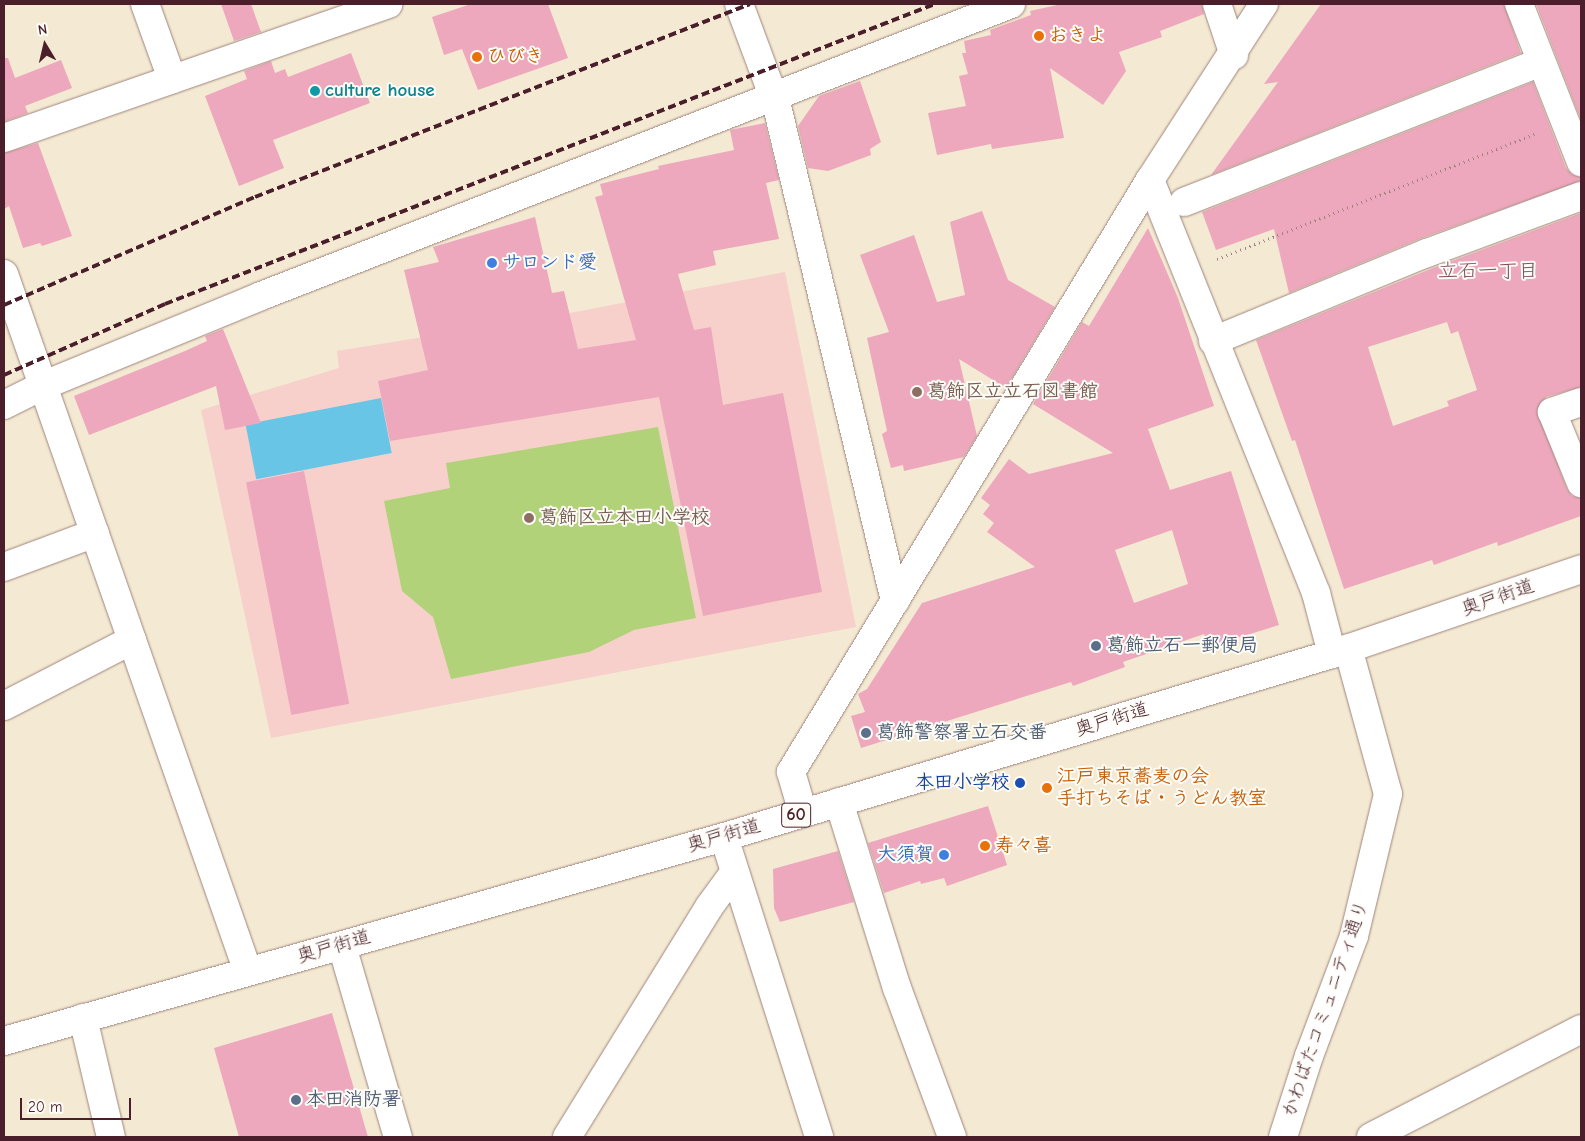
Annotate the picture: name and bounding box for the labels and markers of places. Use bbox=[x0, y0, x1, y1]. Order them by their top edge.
place label: おきよ bbox=[1049, 25, 1106, 47]
marker: おきよ bbox=[1033, 30, 1045, 42]
place label: ひびき bbox=[487, 46, 544, 68]
marker: ひびき bbox=[471, 51, 483, 63]
place label: culture house bbox=[325, 80, 435, 102]
marker: culture house bbox=[309, 85, 321, 97]
place label: サロンド愛 bbox=[502, 252, 597, 274]
marker: サロンド愛 bbox=[486, 257, 498, 269]
place label: 葛飾区立立石図書館 bbox=[927, 381, 1098, 403]
marker: 葛飾区立立石図書館 bbox=[911, 386, 923, 398]
place label: 葛飾区立本田小学校 bbox=[539, 507, 710, 529]
marker: 葛飾区立本田小学校 bbox=[523, 512, 535, 524]
place label: 葛飾立石一郵便局 bbox=[1106, 635, 1258, 657]
marker: 葛飾立石一郵便局 bbox=[1090, 640, 1102, 652]
place label: 葛飾警察署立石交番 bbox=[876, 722, 1047, 744]
marker: 葛飾警察署立石交番 bbox=[860, 727, 872, 739]
place label: 江戸東京蕎麦の会 手打ちそば・うどん教室 bbox=[1057, 766, 1266, 810]
place label: 本田小学校 bbox=[915, 772, 1010, 794]
marker: 本田小学校 bbox=[1014, 777, 1026, 789]
marker: 江戸東京蕎麦の会 手打ちそば・うどん教室 bbox=[1041, 782, 1053, 794]
place label: 寿々喜 bbox=[995, 835, 1052, 857]
marker: 寿々喜 bbox=[979, 840, 991, 852]
place label: 大須賀 bbox=[877, 844, 934, 866]
marker: 大須賀 bbox=[938, 849, 950, 861]
place label: 本田消防署 bbox=[306, 1089, 401, 1111]
marker: 本田消防署 bbox=[290, 1094, 302, 1106]

